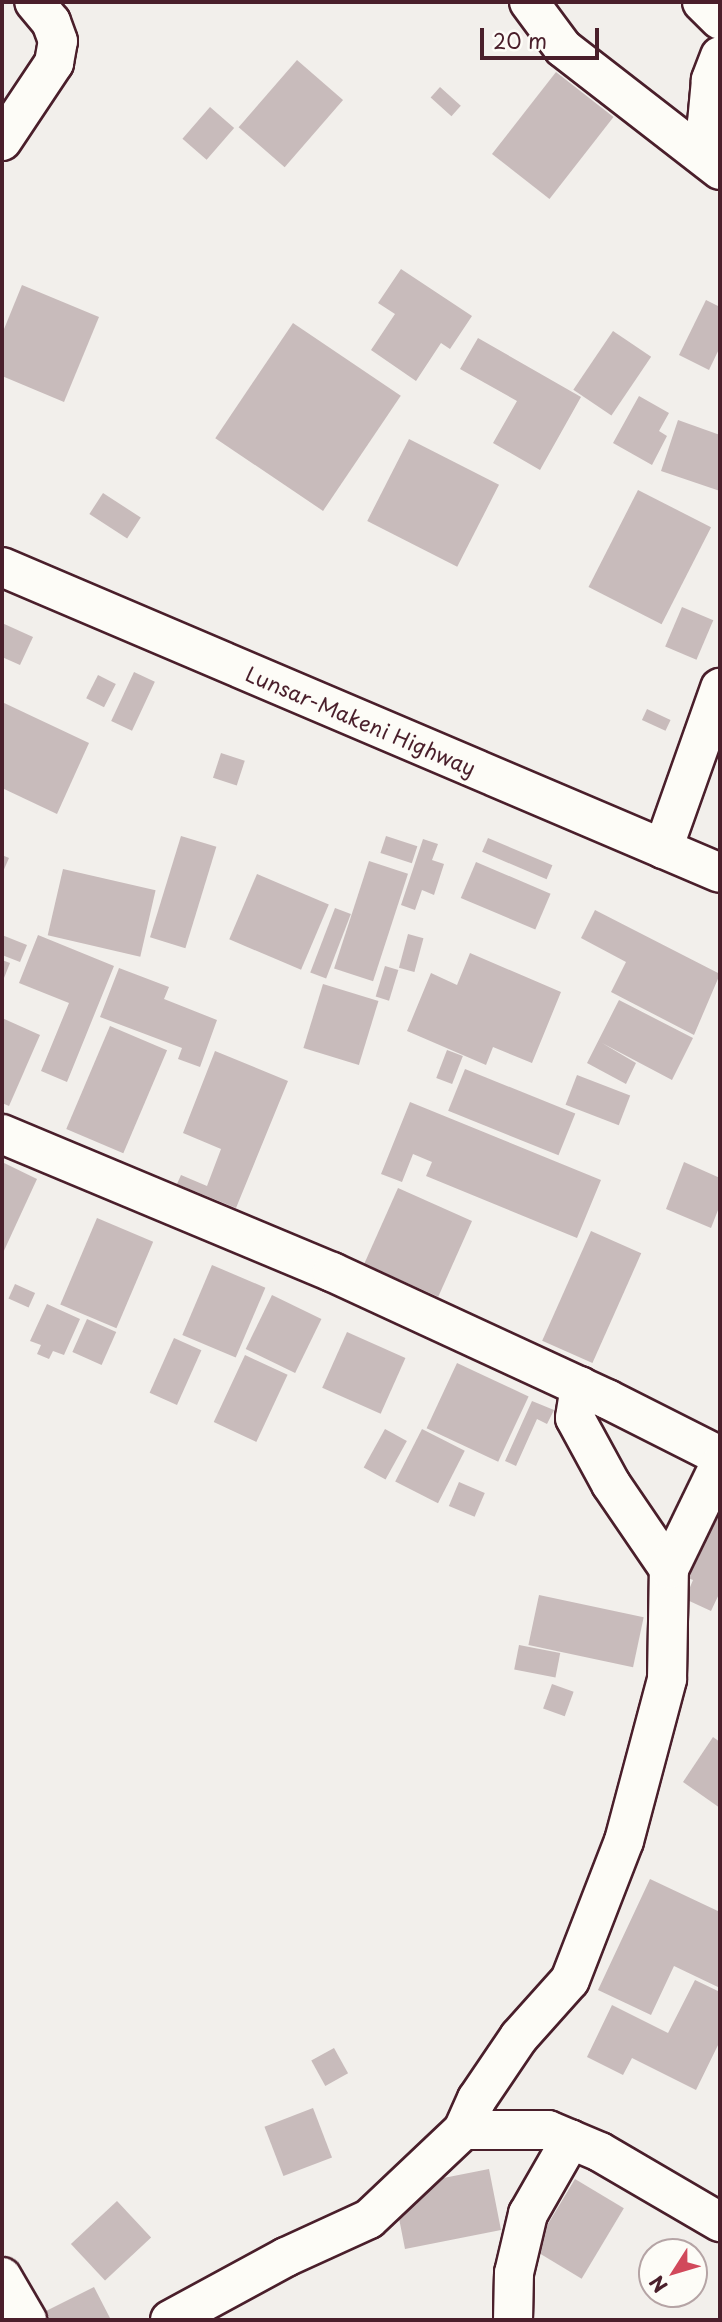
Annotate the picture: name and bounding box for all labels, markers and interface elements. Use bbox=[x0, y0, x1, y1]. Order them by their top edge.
scale bar bbox=[484, 14, 603, 58]
text: 20 m bbox=[493, 24, 547, 56]
street label: Lunsar-Makeni Highway bbox=[242, 660, 480, 780]
north arrow bbox=[638, 2238, 708, 2308]
text: N bbox=[642, 2270, 674, 2299]

